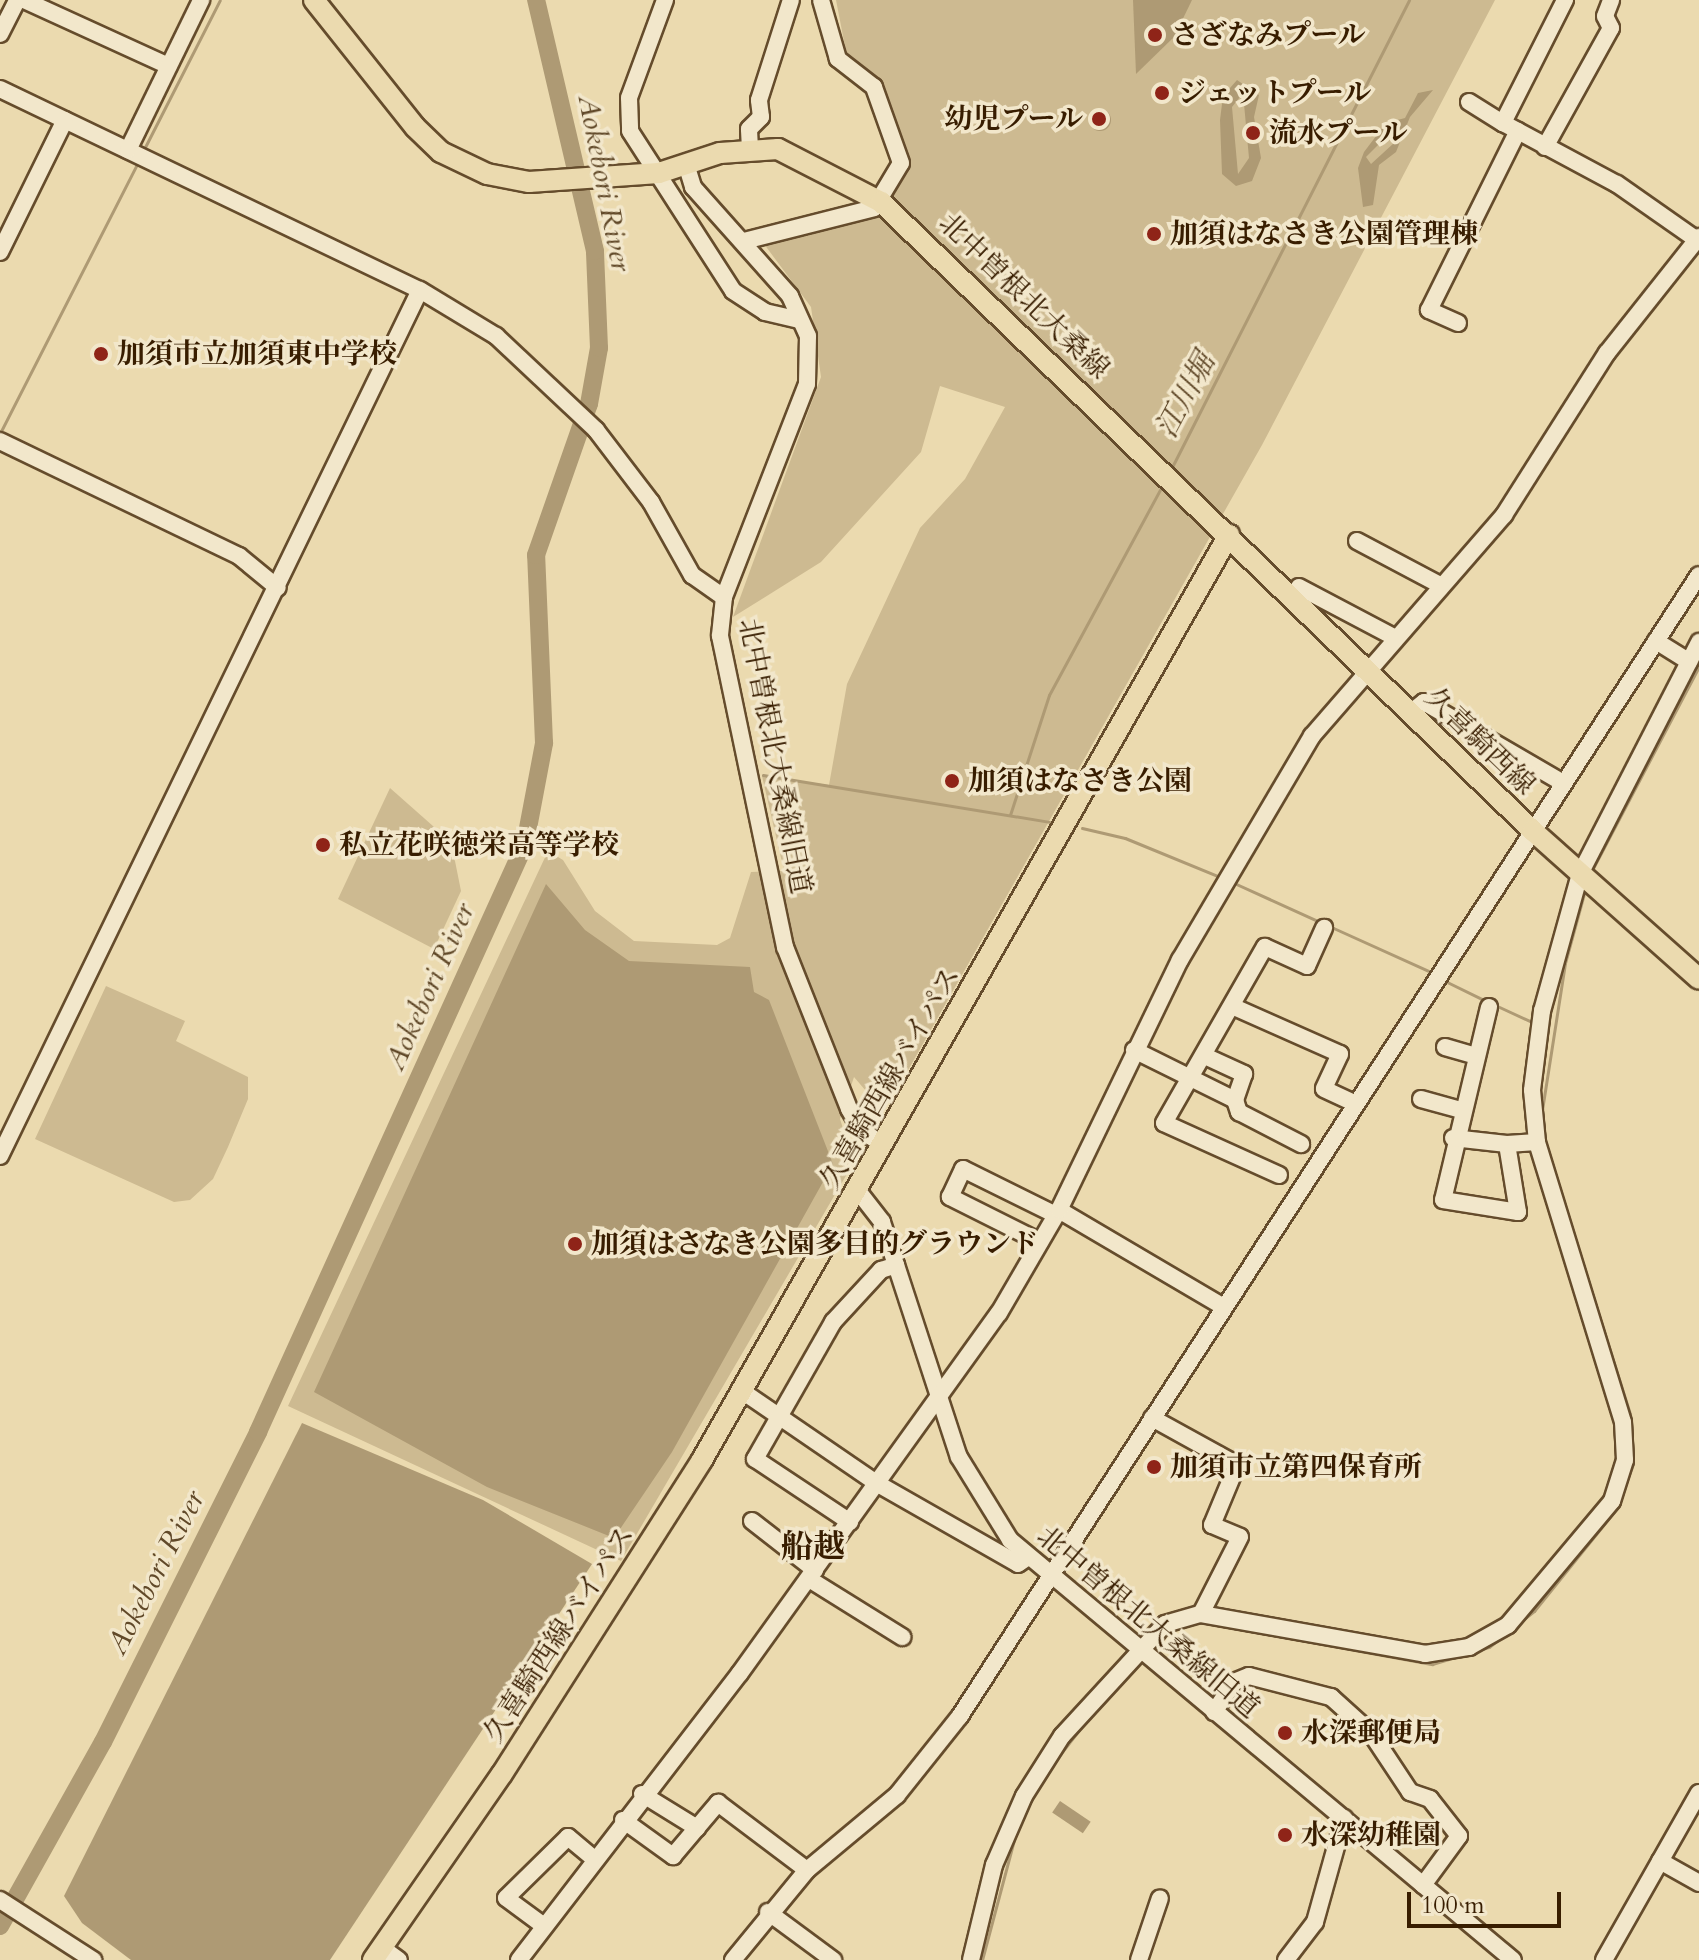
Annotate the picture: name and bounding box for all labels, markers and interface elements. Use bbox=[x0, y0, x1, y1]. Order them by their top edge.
place label: さざなみプール bbox=[1171, 18, 1366, 52]
marker: さざなみプール bbox=[1146, 26, 1164, 44]
place label: ジェットプール bbox=[1178, 76, 1373, 110]
marker: ジェットプール bbox=[1153, 84, 1171, 102]
water label: Aokebori River bbox=[569, 92, 639, 274]
place label: 幼児プール bbox=[944, 102, 1083, 136]
marker: 幼児プール bbox=[1090, 110, 1108, 128]
place label: 流水プール bbox=[1269, 116, 1408, 150]
marker: 流水プール bbox=[1244, 124, 1262, 142]
street label: 北中曽根北大桑線 bbox=[932, 206, 1116, 386]
place label: 加須はなさき公園管理棟 bbox=[1170, 217, 1478, 251]
marker: 加須はなさき公園管理棟 bbox=[1145, 225, 1163, 243]
place label: 加須市立加須東中学校 bbox=[117, 337, 397, 371]
marker: 加須市立加須東中学校 bbox=[92, 345, 110, 363]
water label: 江川堀 bbox=[1149, 348, 1223, 444]
street label: 北中曽根北大桑線旧道 bbox=[732, 615, 818, 897]
street label: 久喜騎西線 bbox=[1418, 680, 1542, 802]
place label: 加須はなさき公園 bbox=[968, 764, 1192, 798]
marker: 加須はなさき公園 bbox=[943, 772, 961, 790]
place label: 私立花咲徳栄高等学校 bbox=[339, 828, 619, 862]
marker: 私立花咲徳栄高等学校 bbox=[314, 836, 332, 854]
water label: Aokebori River bbox=[377, 898, 483, 1076]
street label: 久喜騎西線バイパス bbox=[812, 960, 968, 1196]
place label: 加須はさなき公園多目的グラウンド bbox=[591, 1227, 1039, 1261]
marker: 加須はさなき公園多目的グラウンド bbox=[566, 1235, 584, 1253]
place label: 加須市立第四保育所 bbox=[1170, 1450, 1422, 1484]
marker: 加須市立第四保育所 bbox=[1145, 1458, 1163, 1476]
water label: Aokebori River bbox=[99, 1485, 213, 1661]
street label: 久喜騎西線バイパス bbox=[476, 1519, 642, 1749]
street label: 北中曽根北大桑線旧道 bbox=[1030, 1519, 1266, 1725]
district label: 船越 bbox=[781, 1528, 845, 1566]
place label: 水深郵便局 bbox=[1301, 1716, 1441, 1750]
marker: 水深郵便局 bbox=[1276, 1724, 1294, 1742]
place label: 水深幼稚園 bbox=[1301, 1818, 1441, 1852]
marker: 水深幼稚園 bbox=[1276, 1826, 1294, 1844]
scale bar bbox=[1411, 1876, 1565, 1926]
text: 100 m bbox=[1421, 1889, 1485, 1922]

